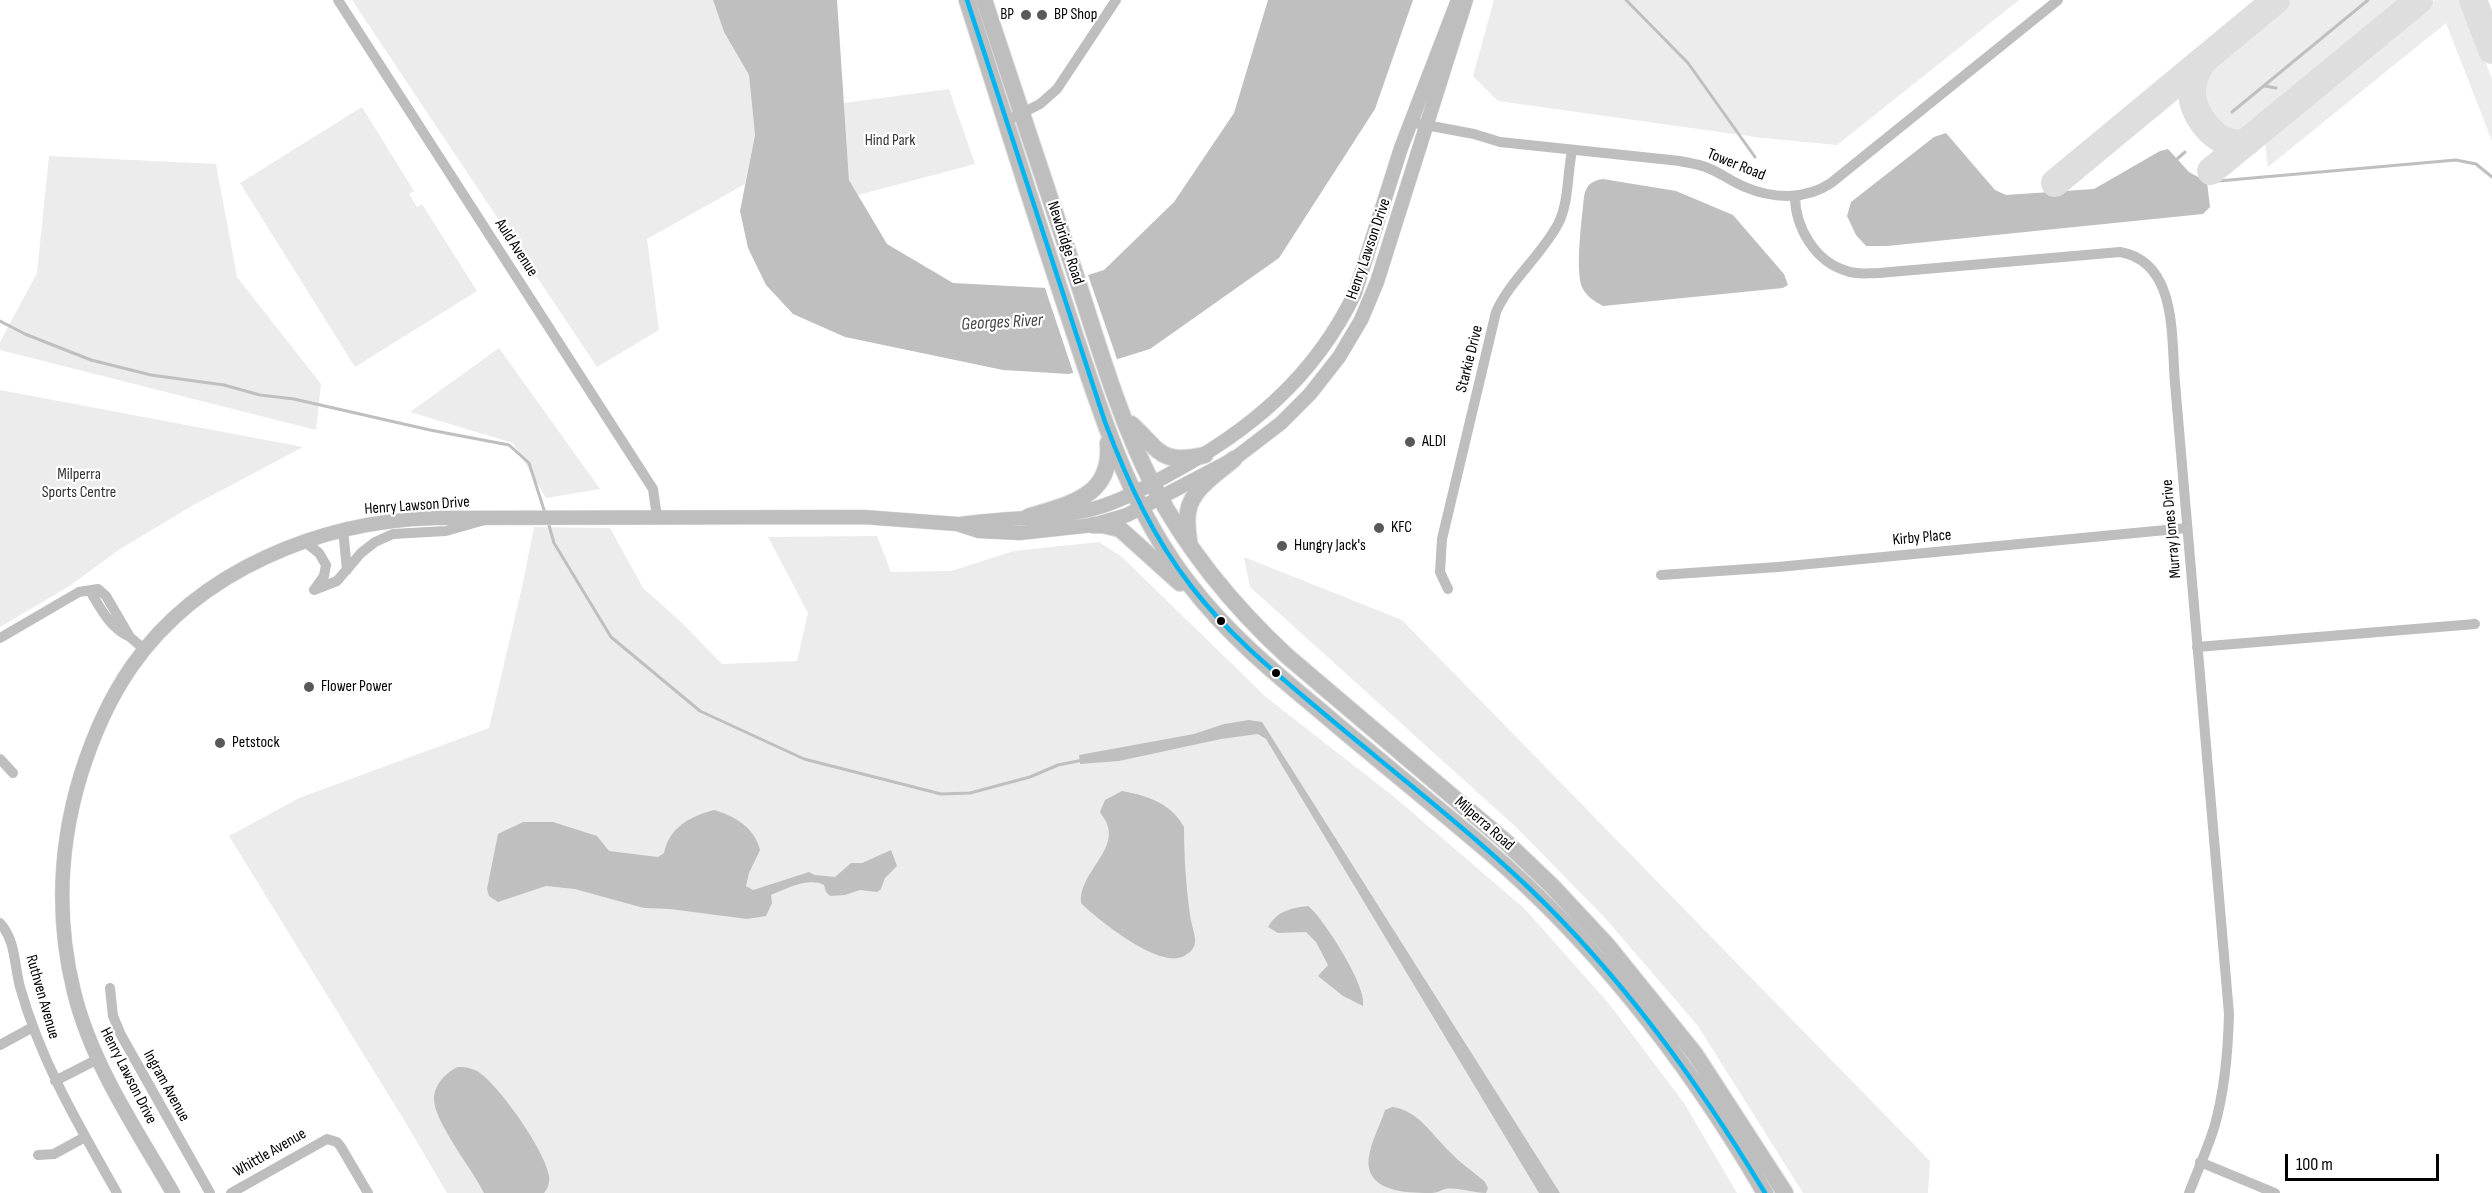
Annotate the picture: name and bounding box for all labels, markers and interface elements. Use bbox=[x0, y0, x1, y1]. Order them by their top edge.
place label: BP bbox=[1000, 5, 1014, 25]
place label: BP Shop bbox=[1054, 5, 1097, 25]
marker: BP bbox=[1019, 8, 1033, 22]
marker: BP Shop bbox=[1035, 8, 1049, 22]
park label: Hind Park bbox=[865, 131, 915, 151]
street label: Tower Road bbox=[1704, 145, 1768, 185]
street label: Henry Lawson Drive bbox=[1343, 196, 1395, 302]
street label: Newbridge Road bbox=[1043, 199, 1087, 287]
street label: Auld Avenue bbox=[490, 216, 542, 280]
water label: Georges River bbox=[961, 310, 1043, 336]
street label: Starkie Drive bbox=[1452, 323, 1488, 395]
place label: ALDI bbox=[1422, 432, 1446, 452]
marker: ALDI bbox=[1403, 435, 1417, 449]
park label: Milperra Sports Centre bbox=[42, 465, 116, 503]
street label: Murray Jones Drive bbox=[2158, 479, 2186, 579]
street label: Henry Lawson Drive bbox=[364, 493, 470, 519]
place label: KFC bbox=[1391, 518, 1412, 538]
marker: KFC bbox=[1372, 521, 1386, 535]
street label: Kirby Place bbox=[1892, 526, 1952, 550]
place label: Hungry Jack's bbox=[1294, 536, 1366, 556]
marker: Hungry Jack's bbox=[1275, 539, 1289, 553]
unlabelled marker bbox=[1215, 615, 1227, 627]
unlabelled marker bbox=[1270, 667, 1282, 679]
place label: Flower Power bbox=[321, 677, 392, 697]
marker: Flower Power bbox=[302, 680, 316, 694]
place label: Petstock bbox=[232, 733, 280, 753]
marker: Petstock bbox=[213, 736, 227, 750]
street label: Milperra Road bbox=[1450, 793, 1518, 855]
street label: Ruthven Avenue bbox=[21, 953, 63, 1041]
street label: Henry Lawson Drive bbox=[95, 1025, 161, 1127]
street label: Ingram Avenue bbox=[138, 1047, 194, 1125]
street label: Whittle Avenue bbox=[230, 1124, 310, 1182]
scale bar bbox=[2288, 1142, 2442, 1180]
text: 100 m bbox=[2296, 1154, 2333, 1175]

